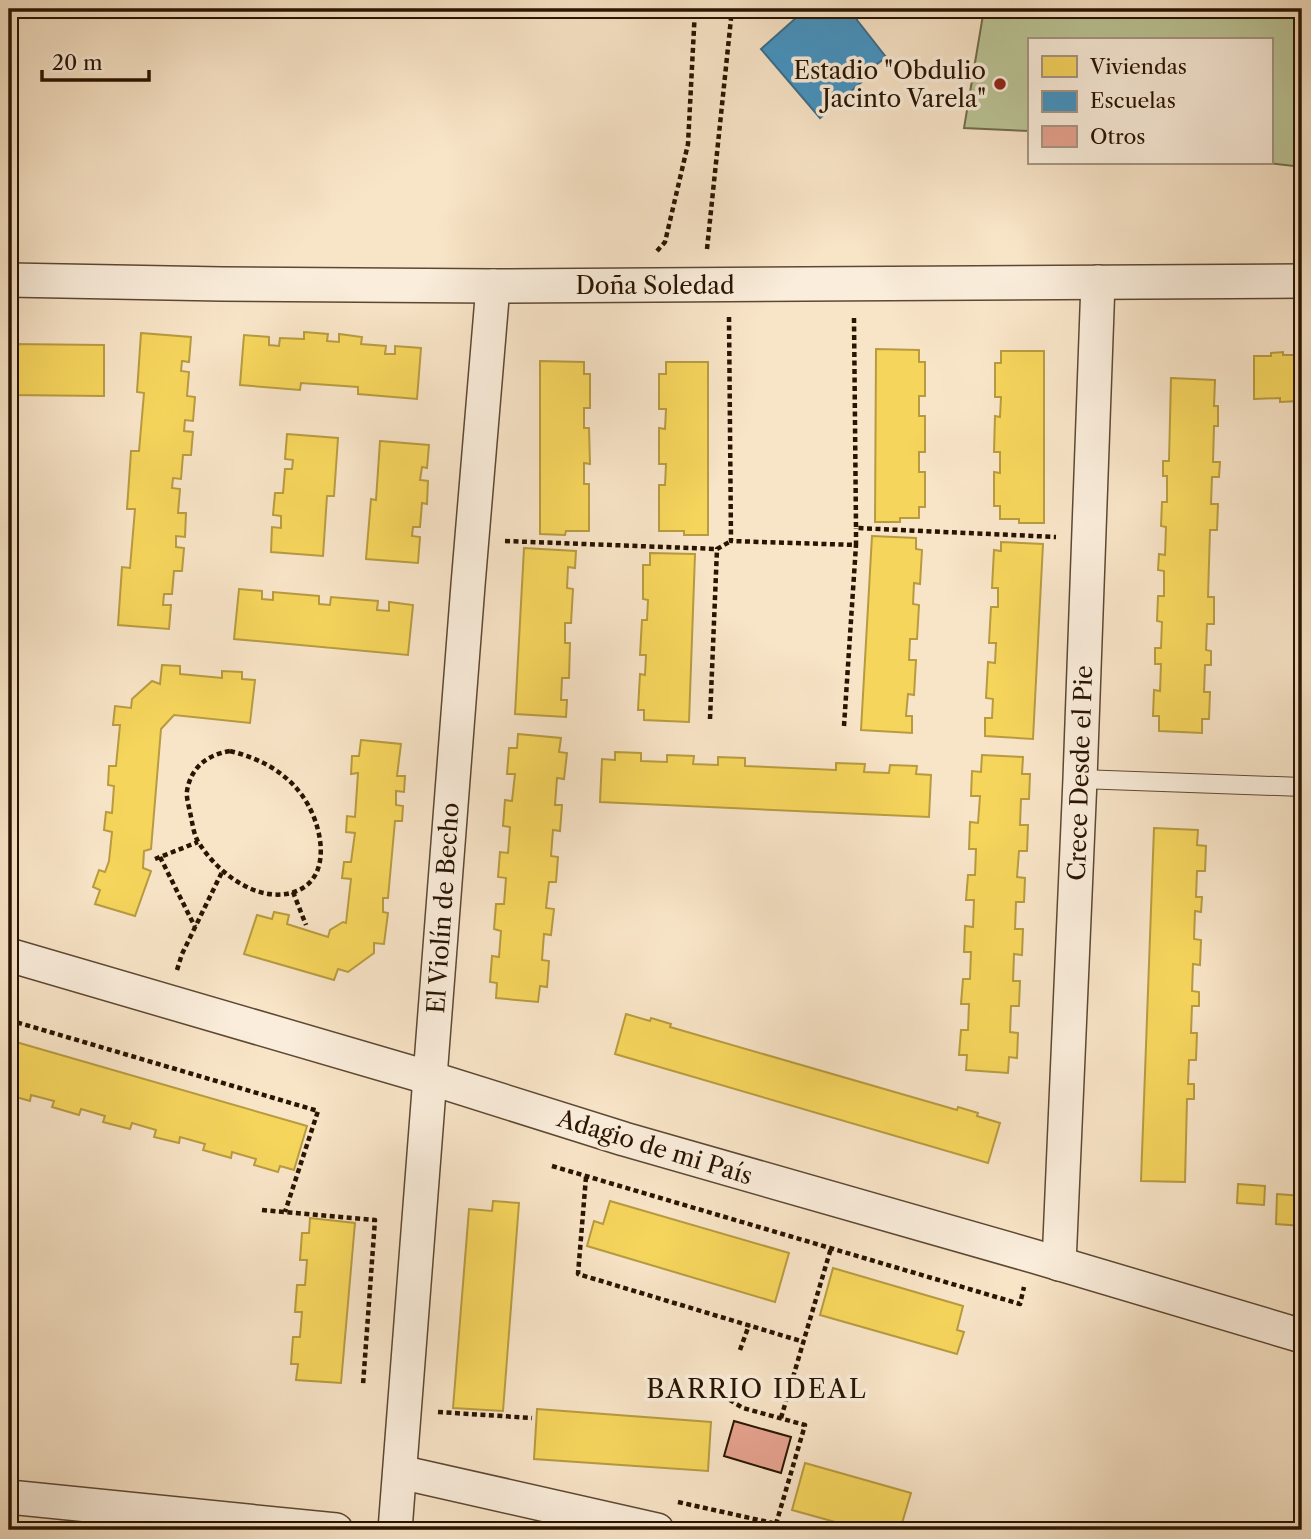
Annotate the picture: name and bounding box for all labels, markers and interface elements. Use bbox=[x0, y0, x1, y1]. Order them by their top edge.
scale bar bbox=[42, 38, 149, 82]
legend bbox=[1028, 38, 1272, 164]
text: 20 m bbox=[52, 50, 103, 75]
text: Viviendas bbox=[1089, 54, 1187, 79]
place label: Estadio "Obdulio Jacinto Varela" bbox=[793, 56, 986, 113]
marker: Estadio "Obdulio Jacinto Varela" bbox=[992, 76, 1008, 92]
text: Escuelas bbox=[1090, 88, 1176, 113]
text: Otros bbox=[1090, 124, 1145, 149]
street label: Doña Soledad bbox=[575, 271, 735, 300]
street label: Crece Desde el Pie bbox=[1062, 665, 1098, 881]
street label: El Violín de Becho bbox=[421, 802, 465, 1014]
street label: Adagio de mi País bbox=[553, 1103, 756, 1190]
district label: BARRIO IDEAL bbox=[646, 1373, 868, 1405]

